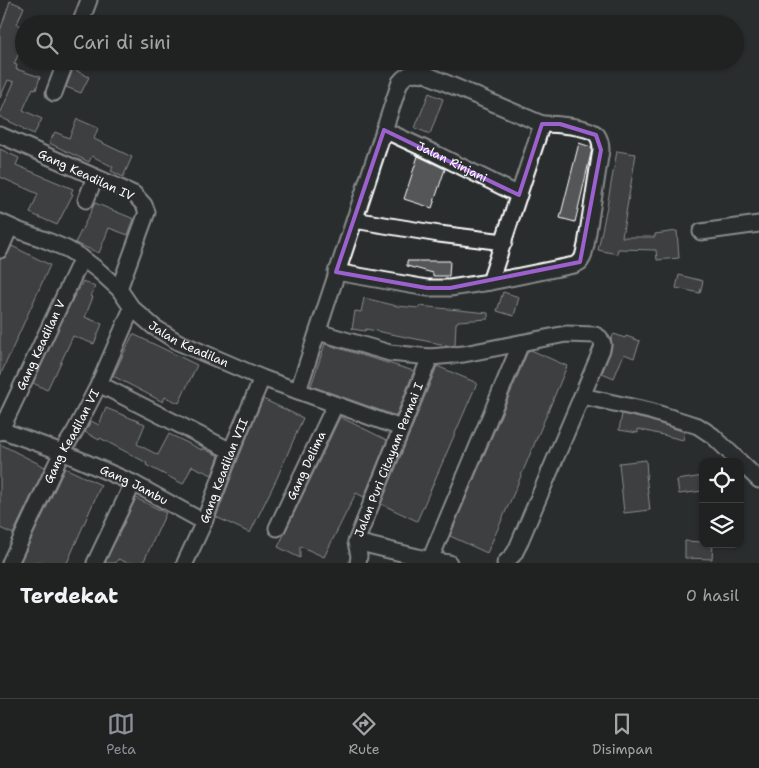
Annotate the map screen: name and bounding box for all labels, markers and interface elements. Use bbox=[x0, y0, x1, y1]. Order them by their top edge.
search box bbox=[15, 15, 744, 70]
icon: search bbox=[33, 29, 61, 57]
text: Cari di sini bbox=[73, 30, 171, 55]
street label: Jalan Rinjani bbox=[414, 138, 490, 186]
street label: Gang Keadilan IV bbox=[35, 146, 137, 204]
street label: Gang Keadilan V bbox=[13, 297, 69, 393]
street label: Jalan Keadilan bbox=[145, 318, 231, 371]
street label: Jalan Puri Citayam Permai I bbox=[351, 380, 427, 539]
street label: Gang Keadilan VI bbox=[40, 386, 103, 486]
street label: Gang Keadilan VII bbox=[196, 416, 252, 526]
street label: Gang Delima bbox=[283, 428, 330, 503]
map controls bbox=[699, 458, 744, 548]
button: locate bbox=[699, 458, 744, 503]
street label: Gang Jambu bbox=[97, 462, 171, 509]
button: layers bbox=[699, 503, 744, 548]
text: Terdekat bbox=[20, 582, 118, 610]
text: 0 hasil bbox=[686, 585, 739, 606]
tab: Peta bbox=[106, 710, 136, 758]
tab: Rute bbox=[349, 710, 380, 758]
tab: Disimpan bbox=[592, 710, 653, 758]

